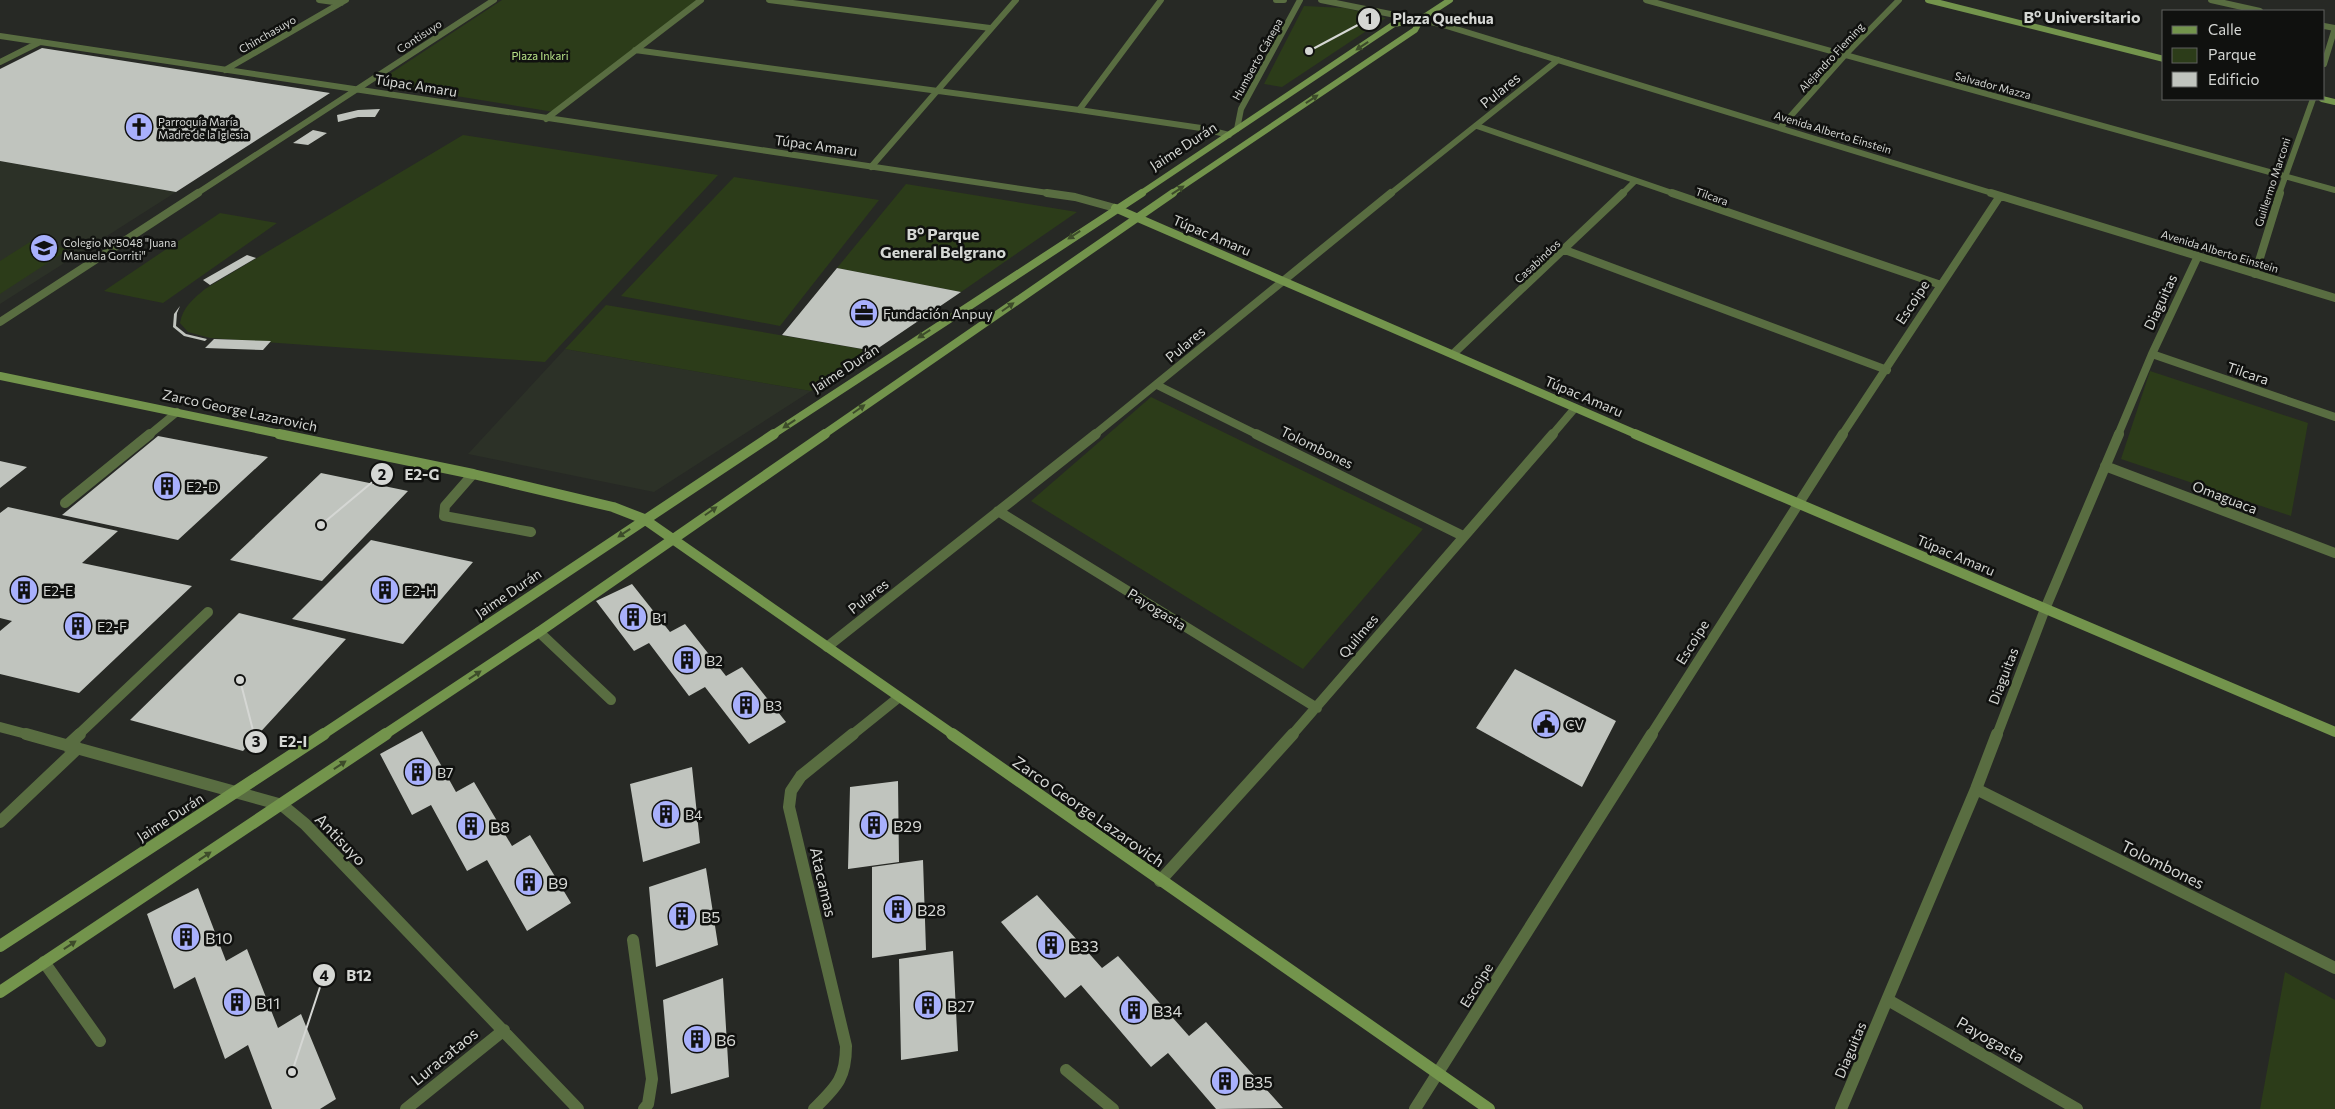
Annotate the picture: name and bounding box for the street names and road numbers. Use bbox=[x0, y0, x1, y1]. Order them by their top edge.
street label: Chinchasuyo bbox=[236, 12, 298, 56]
street label: Contisuyo bbox=[394, 16, 444, 55]
street label: Humberto Cánepa bbox=[1229, 16, 1285, 102]
street label: Alejandro Fleming bbox=[1796, 20, 1866, 94]
street label: Pulares bbox=[1477, 69, 1523, 111]
street label: Salvador Mazza bbox=[1953, 69, 2033, 101]
street label: Túpac Amaru bbox=[373, 70, 459, 100]
street label: Avenida Alberto Einstein bbox=[1773, 108, 1893, 156]
street label: Jaime Durán bbox=[1146, 118, 1220, 174]
street label: Túpac Amaru bbox=[773, 131, 859, 159]
street label: Guillermo Marconi bbox=[2252, 136, 2293, 228]
street label: Tilcara bbox=[1694, 184, 1730, 208]
street label: Túpac Amaru bbox=[1170, 211, 1254, 259]
street label: Avenida Alberto Einstein bbox=[2160, 227, 2280, 275]
street label: Casabindos bbox=[1512, 237, 1562, 285]
street label: Diaguitas bbox=[2140, 271, 2180, 333]
street label: Escoipe bbox=[1891, 277, 1933, 327]
street label: Pulares bbox=[1162, 323, 1208, 365]
street label: Jaime Durán bbox=[808, 340, 882, 396]
street label: Tilcara bbox=[2225, 358, 2271, 388]
street label: Túpac Amaru bbox=[1542, 372, 1626, 420]
street label: Zarco George Lazarovich bbox=[161, 385, 319, 435]
street label: Tolombones bbox=[1278, 422, 1356, 472]
street label: Omaguaca bbox=[2190, 477, 2260, 517]
street label: Túpac Amaru bbox=[1914, 531, 1998, 579]
street label: Jaime Durán bbox=[472, 565, 544, 621]
street label: Pulares bbox=[844, 575, 892, 617]
street label: Payogasta bbox=[1125, 584, 1189, 634]
street label: Quilmes bbox=[1335, 610, 1381, 662]
street label: Escoipe bbox=[1672, 617, 1712, 667]
street label: Diaguitas bbox=[1984, 645, 2022, 707]
street label: Zarco George Lazarovich bbox=[1010, 751, 1168, 871]
street label: Jaime Durán bbox=[133, 789, 207, 845]
street label: Antisuyo bbox=[312, 809, 370, 869]
street label: Tolombones bbox=[2118, 836, 2208, 892]
street label: Atacamas bbox=[807, 845, 841, 919]
street label: Escoipe bbox=[1456, 960, 1496, 1010]
street label: Payogasta bbox=[1954, 1012, 2028, 1066]
street label: Diaguitas bbox=[1831, 1019, 1869, 1081]
street label: Luracataos bbox=[407, 1023, 481, 1089]

